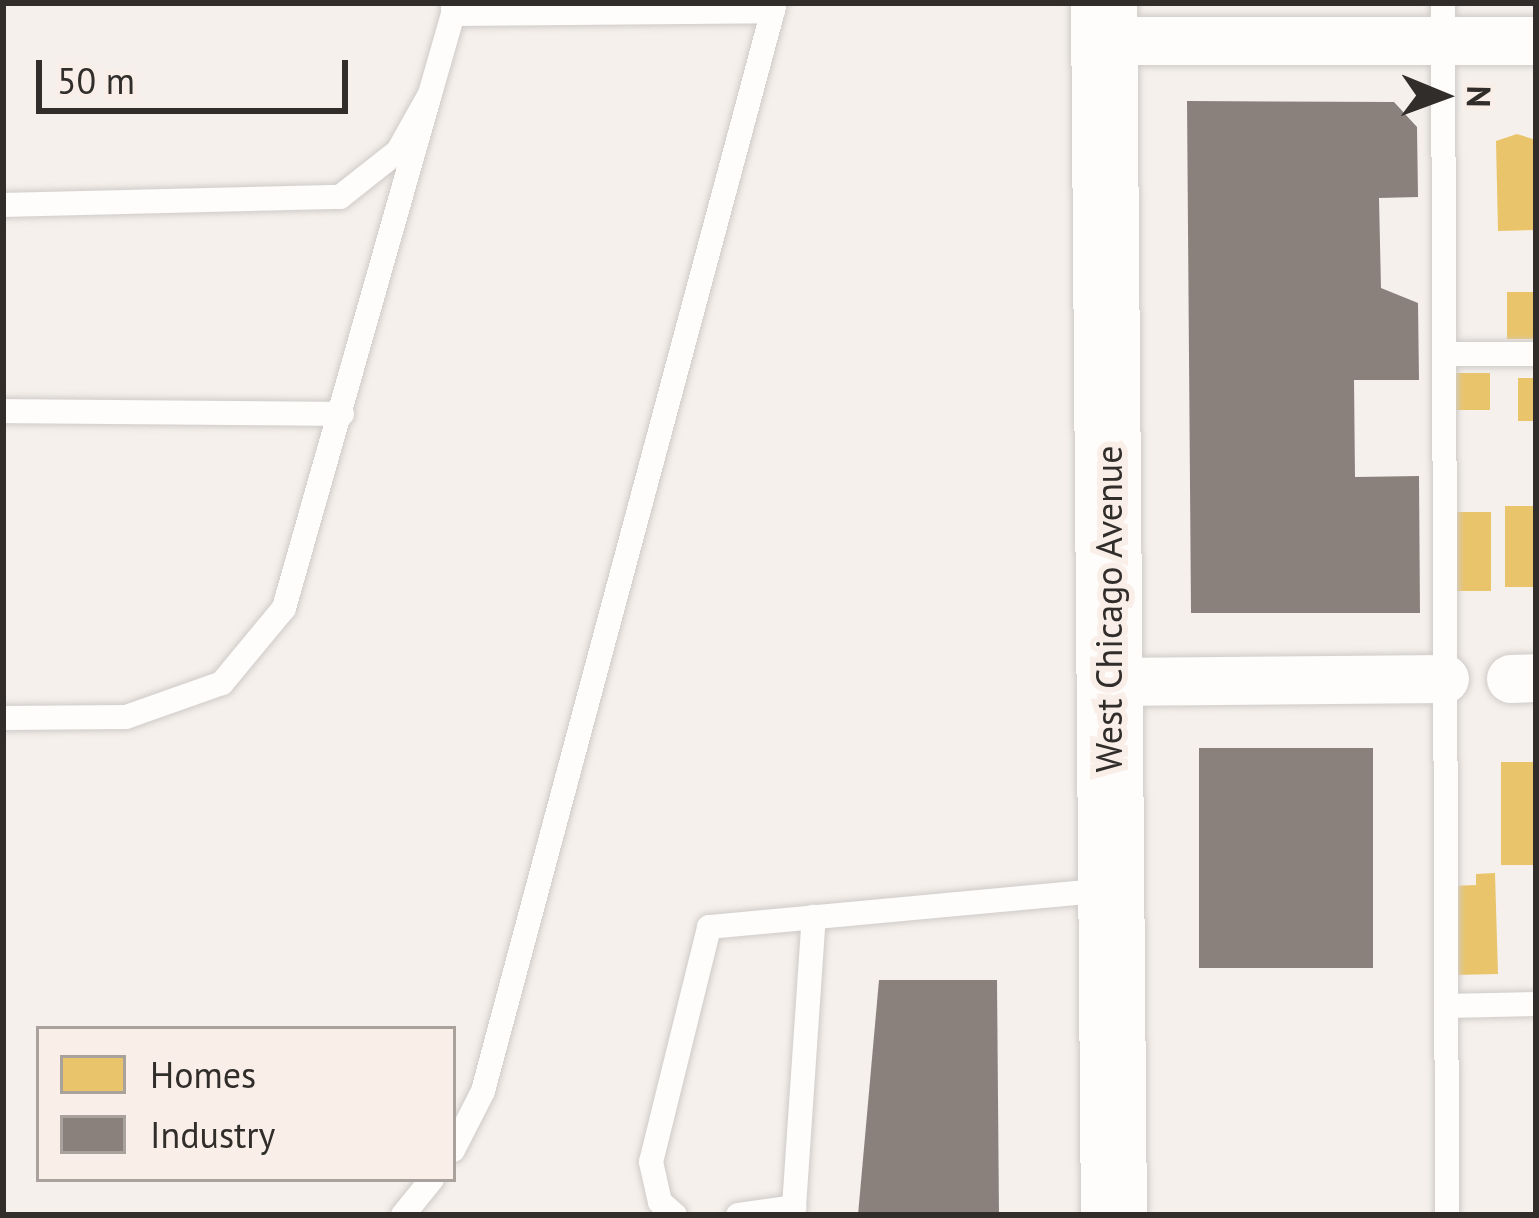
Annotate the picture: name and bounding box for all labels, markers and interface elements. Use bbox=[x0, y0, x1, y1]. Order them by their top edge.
scale bar bbox=[42, 36, 354, 110]
north arrow bbox=[1383, 36, 1503, 156]
text: 50 m bbox=[57, 57, 135, 104]
text: N bbox=[1458, 85, 1501, 108]
street label: West Chicago Avenue bbox=[1087, 445, 1131, 773]
legend bbox=[36, 1026, 456, 1182]
text: Homes bbox=[150, 1051, 256, 1098]
text: Industry bbox=[150, 1111, 275, 1158]

